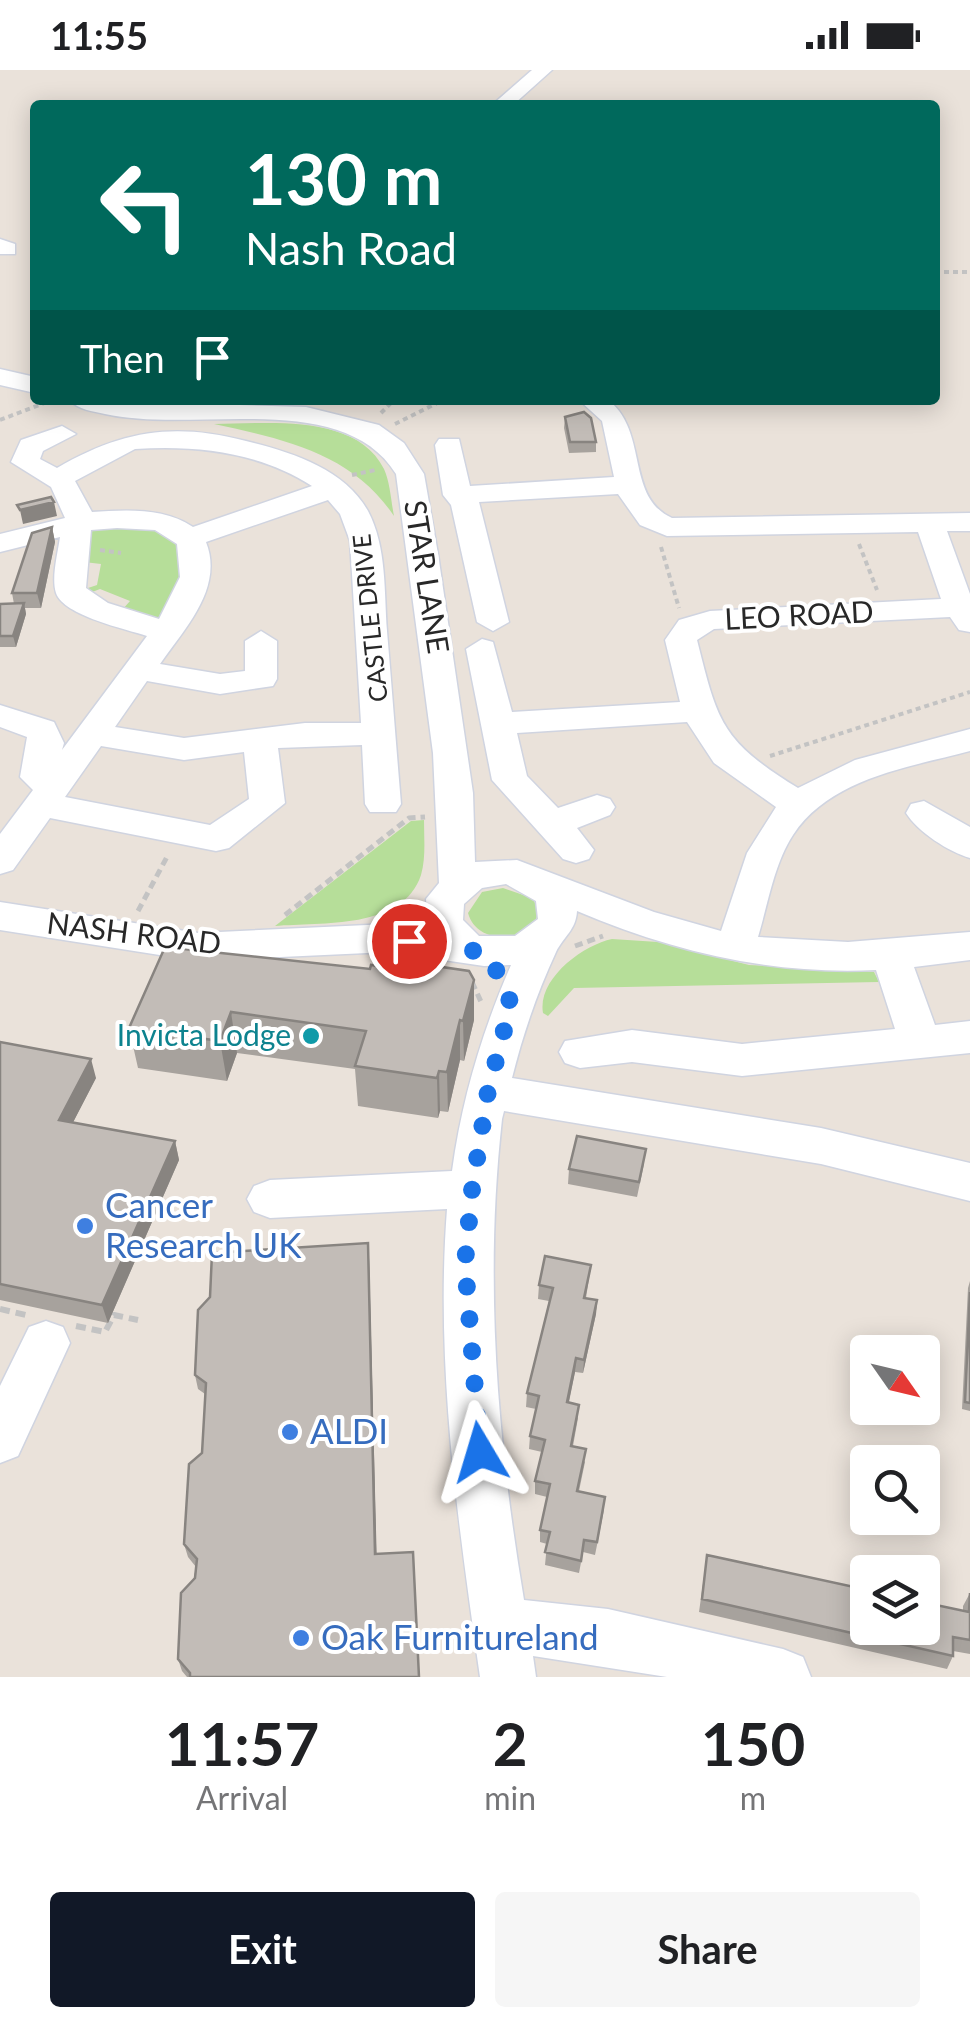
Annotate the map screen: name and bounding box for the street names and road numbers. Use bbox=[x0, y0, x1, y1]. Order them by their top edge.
street label: STAR LANE bbox=[398, 498, 458, 656]
street label: CASTLE DRIVE bbox=[345, 533, 393, 704]
street label: LEO ROAD bbox=[723, 592, 874, 636]
street label: NASH ROAD bbox=[45, 903, 223, 961]

